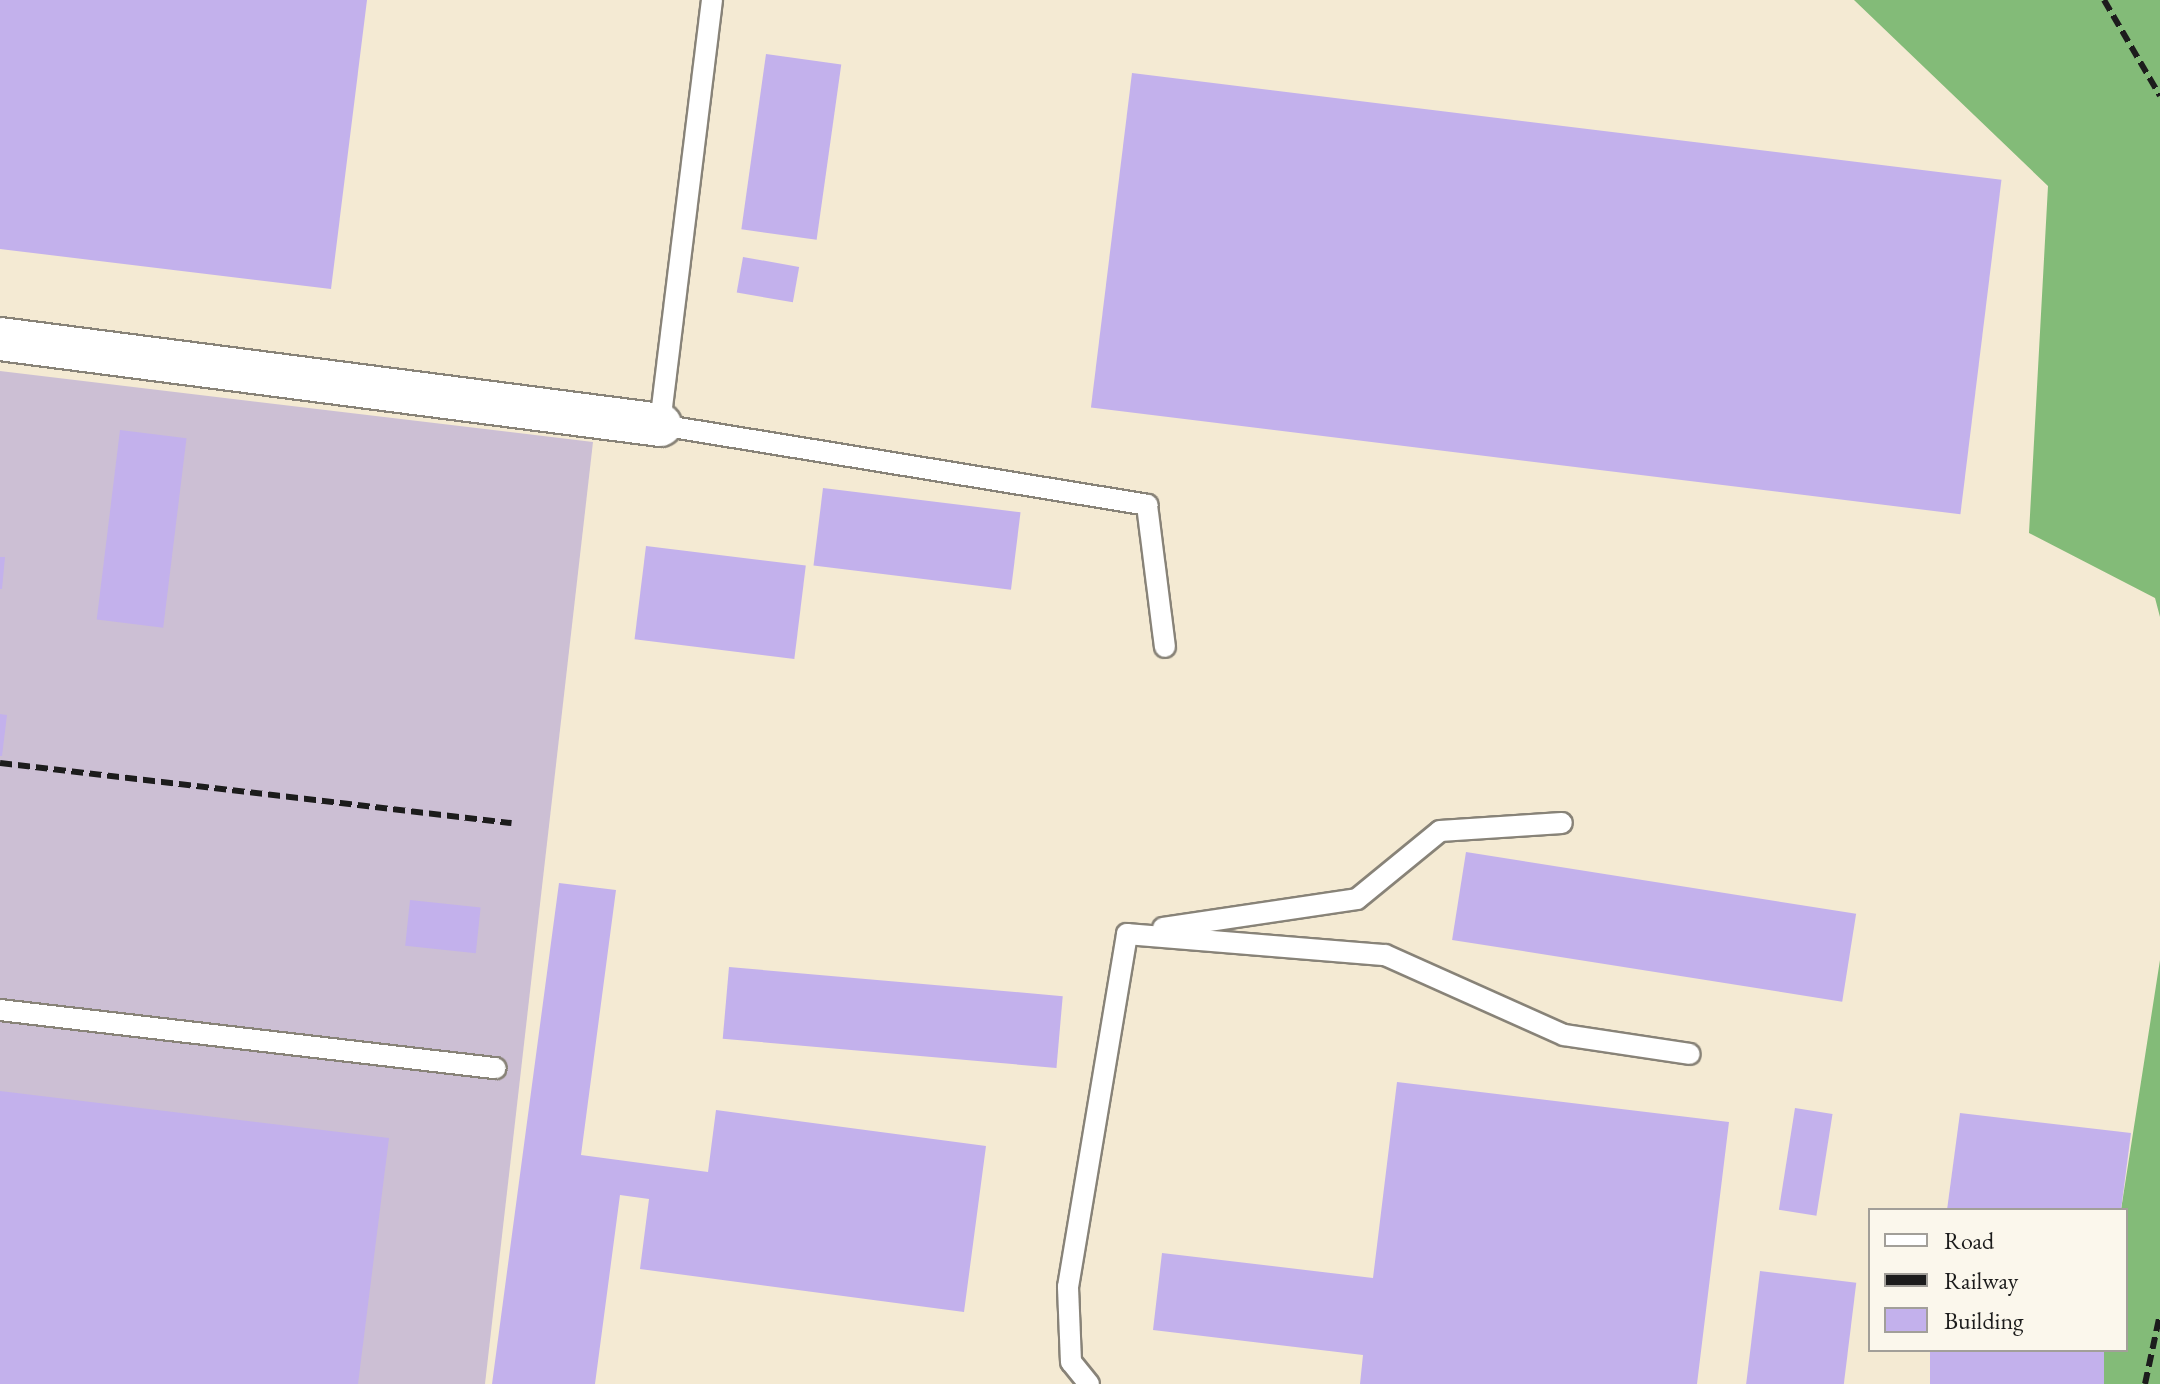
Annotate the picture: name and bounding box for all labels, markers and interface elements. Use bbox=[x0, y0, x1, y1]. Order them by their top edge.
legend bbox=[1868, 1208, 2128, 1352]
text: Road bbox=[1944, 1225, 1994, 1256]
text: Railway bbox=[1944, 1265, 2018, 1296]
text: Building bbox=[1944, 1305, 2024, 1336]

